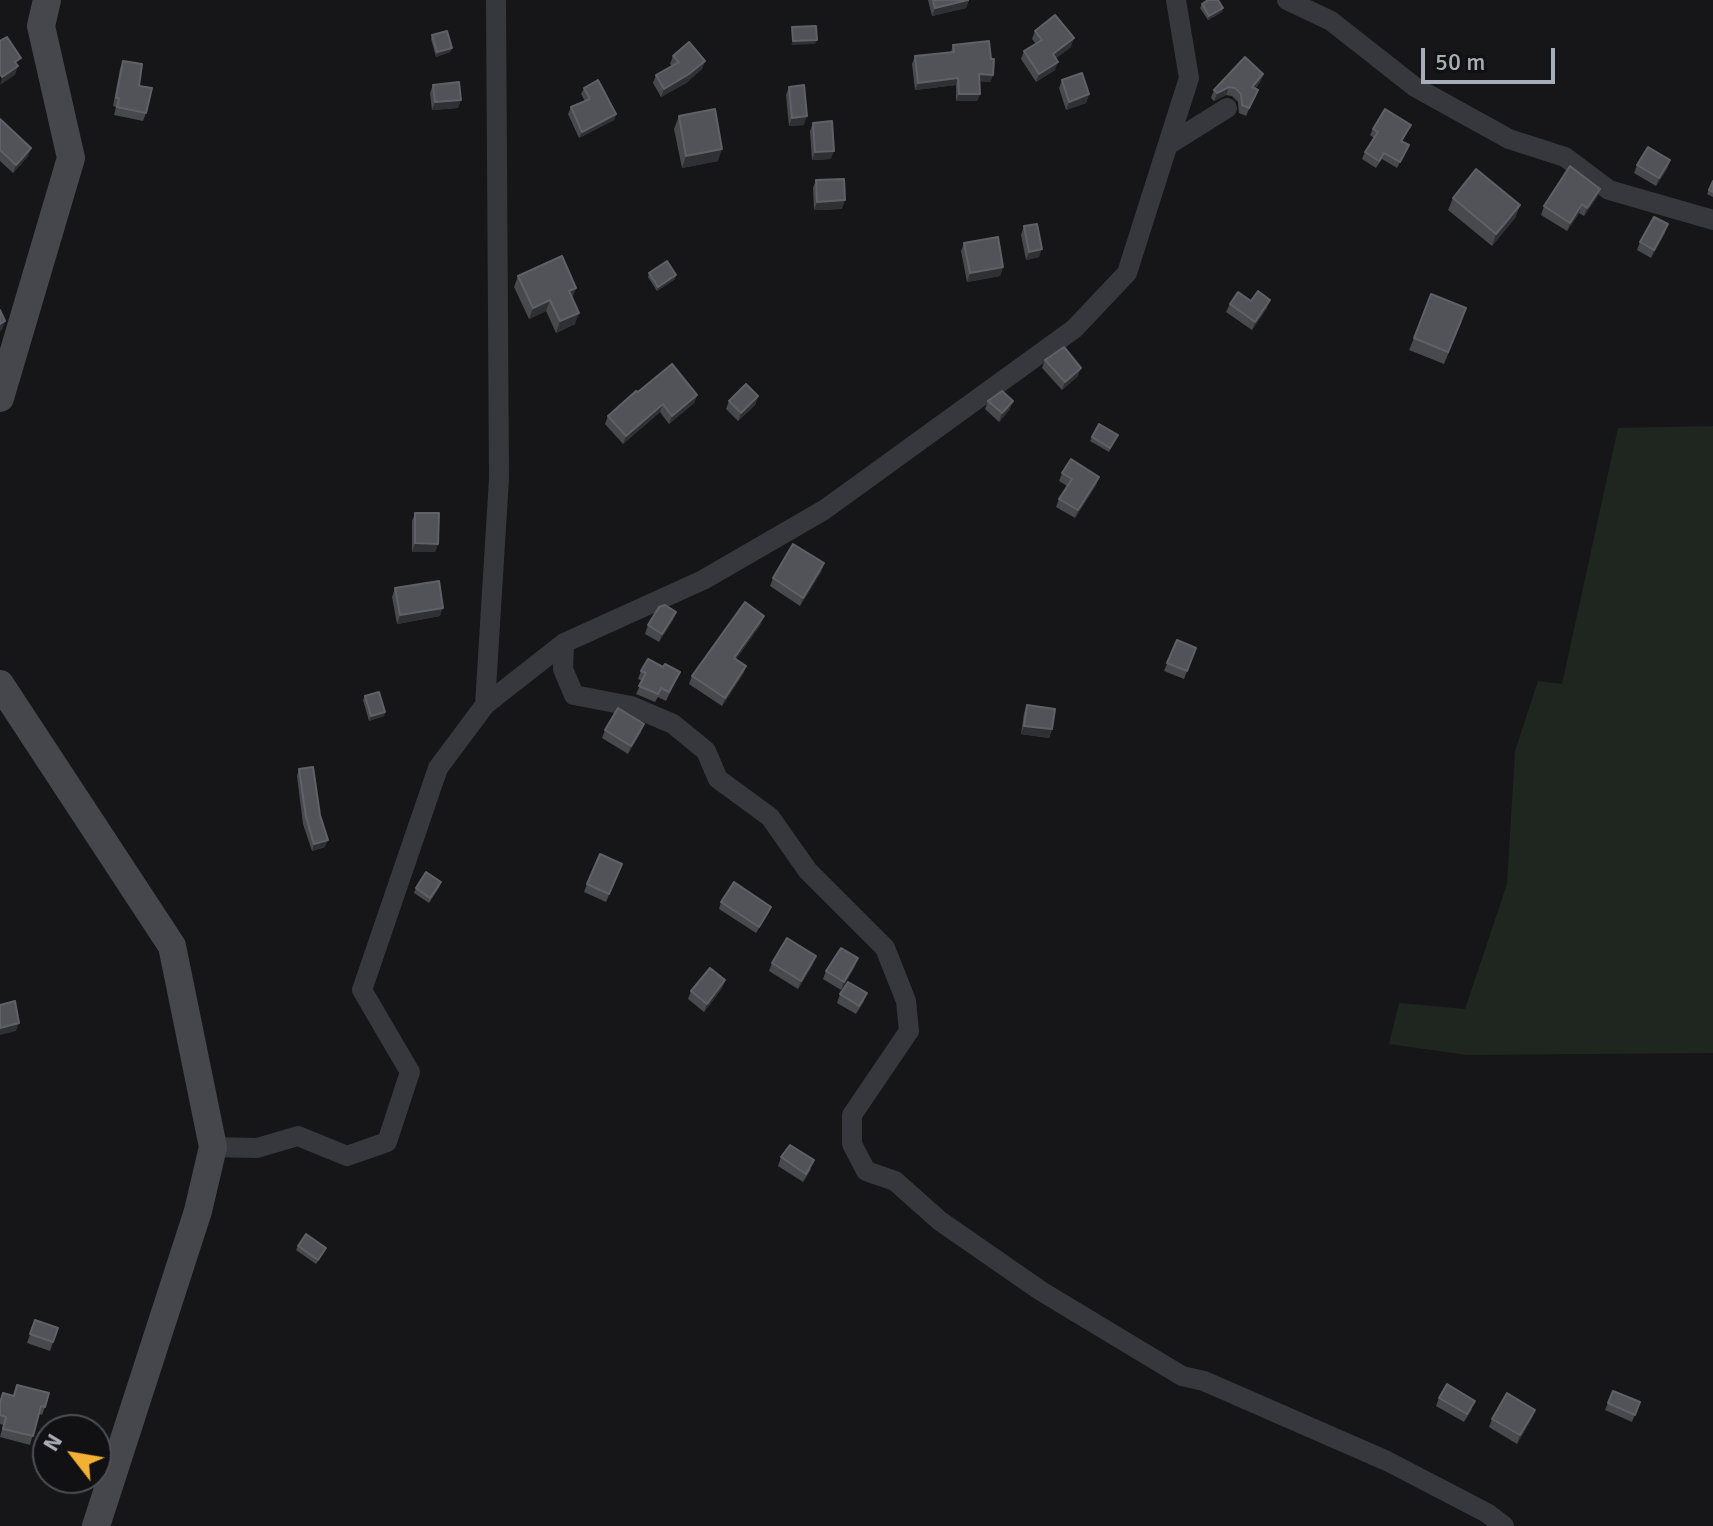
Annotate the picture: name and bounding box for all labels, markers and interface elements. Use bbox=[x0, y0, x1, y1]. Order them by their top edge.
scale bar bbox=[1425, 32, 1559, 82]
text: 50 m bbox=[1435, 47, 1485, 77]
north arrow bbox=[32, 1414, 112, 1494]
text: N bbox=[37, 1429, 68, 1456]

